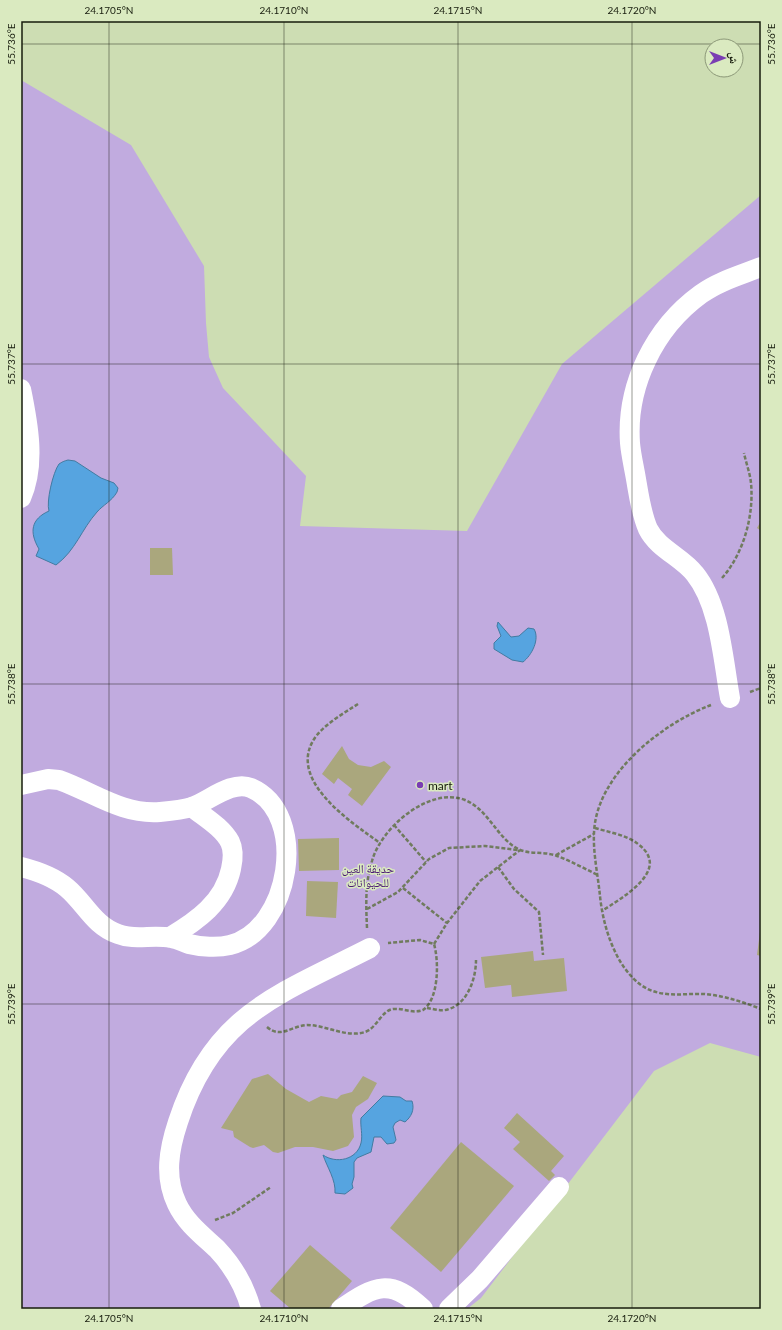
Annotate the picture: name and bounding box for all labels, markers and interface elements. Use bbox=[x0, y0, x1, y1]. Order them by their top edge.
text: 24.1705°N bbox=[85, 4, 133, 16]
text: 24.1710°N bbox=[260, 4, 308, 16]
text: 24.1715°N bbox=[434, 4, 482, 16]
text: 24.1720°N bbox=[608, 4, 656, 16]
text: 55.736°E bbox=[5, 23, 17, 65]
text: 55.736°E bbox=[765, 23, 777, 65]
north arrow bbox=[704, 38, 744, 78]
text: ش bbox=[726, 52, 741, 64]
text: 55.737°E bbox=[5, 343, 17, 385]
text: 55.737°E bbox=[765, 343, 777, 385]
text: 55.738°E bbox=[5, 663, 17, 705]
text: 55.738°E bbox=[765, 663, 777, 705]
place label: mart bbox=[428, 778, 453, 793]
marker: mart bbox=[415, 780, 425, 790]
park label: حديقة العين للحيوانات bbox=[342, 861, 395, 890]
text: 55.739°E bbox=[5, 983, 17, 1025]
text: 55.739°E bbox=[765, 983, 777, 1025]
text: 24.1705°N bbox=[85, 1312, 133, 1324]
text: 24.1710°N bbox=[260, 1312, 308, 1324]
text: 24.1715°N bbox=[434, 1312, 482, 1324]
text: 24.1720°N bbox=[608, 1312, 656, 1324]

